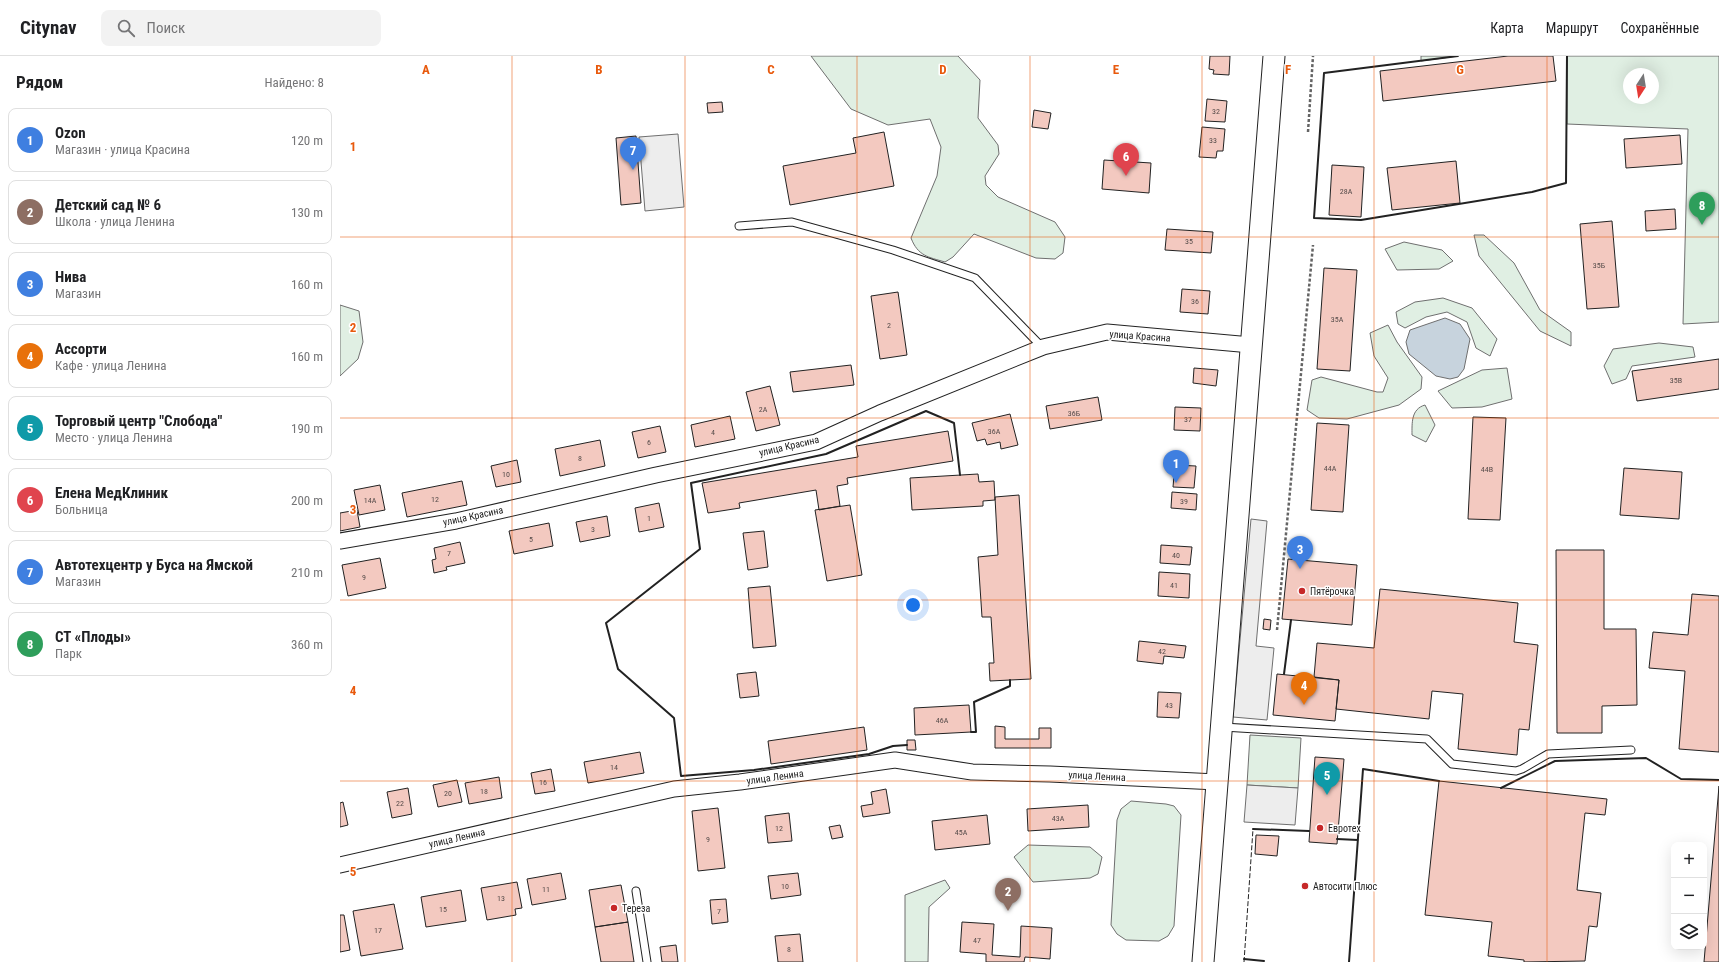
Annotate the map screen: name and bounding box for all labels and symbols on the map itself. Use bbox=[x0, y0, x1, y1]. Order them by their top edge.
text: A bbox=[422, 62, 430, 77]
text: B bbox=[595, 62, 603, 77]
text: C bbox=[767, 62, 775, 77]
text: D bbox=[939, 62, 947, 77]
text: E bbox=[1113, 62, 1120, 77]
text: F bbox=[1285, 62, 1291, 77]
text: G bbox=[1456, 62, 1464, 77]
north arrow bbox=[1623, 68, 1659, 104]
house number: 32 bbox=[1212, 107, 1220, 116]
house number: 33 bbox=[1209, 136, 1217, 145]
pin: 7 bbox=[620, 137, 646, 170]
text: 1 bbox=[350, 139, 356, 154]
pin: 6 bbox=[1113, 143, 1139, 176]
house number: 28А bbox=[1340, 187, 1353, 196]
pin: 8 bbox=[1689, 192, 1715, 225]
house number: 35 bbox=[1185, 237, 1193, 246]
house number: 35Б bbox=[1593, 261, 1606, 270]
house number: 36 bbox=[1191, 297, 1199, 306]
house number: 35А bbox=[1331, 315, 1344, 324]
text: 2 bbox=[350, 320, 357, 335]
house number: 2 bbox=[887, 321, 891, 330]
street label: улица Красина bbox=[1109, 328, 1171, 344]
house number: 35В bbox=[1670, 376, 1682, 385]
house number: 2А bbox=[759, 405, 768, 414]
house number: 36Б bbox=[1068, 409, 1081, 418]
house number: 37 bbox=[1184, 415, 1192, 424]
house number: 36А bbox=[988, 427, 1001, 436]
house number: 4 bbox=[711, 428, 715, 437]
street label: улица Красина bbox=[758, 434, 820, 458]
house number: 6 bbox=[647, 438, 651, 447]
pin: 1 bbox=[1163, 450, 1189, 483]
house number: 8 bbox=[578, 454, 582, 463]
house number: 44А bbox=[1324, 464, 1337, 473]
house number: 44В bbox=[1481, 465, 1493, 474]
house number: 10 bbox=[502, 470, 510, 479]
house number: 12 bbox=[431, 495, 439, 504]
house number: 14А bbox=[364, 496, 377, 505]
house number: 39 bbox=[1180, 497, 1188, 506]
text: 3 bbox=[350, 502, 356, 517]
street label: улица Красина bbox=[442, 504, 504, 528]
house number: 1 bbox=[647, 514, 651, 523]
house number: 3 bbox=[591, 525, 595, 534]
house number: 5 bbox=[529, 535, 533, 544]
pin: 3 bbox=[1287, 536, 1313, 569]
house number: 7 bbox=[447, 549, 451, 558]
house number: 40 bbox=[1172, 551, 1180, 560]
house number: 9 bbox=[362, 573, 366, 582]
house number: 41 bbox=[1170, 581, 1178, 590]
marker: Пятёрочка bbox=[1297, 586, 1307, 596]
place label: Пятёрочка bbox=[1310, 586, 1354, 597]
your location bbox=[903, 595, 923, 615]
house number: 42 bbox=[1158, 647, 1166, 656]
pin: 4 bbox=[1291, 672, 1317, 705]
text: 4 bbox=[350, 683, 357, 698]
house number: 43 bbox=[1165, 701, 1173, 710]
house number: 46А bbox=[936, 716, 949, 725]
pin: 5 bbox=[1314, 762, 1340, 795]
house number: 14 bbox=[610, 763, 618, 772]
street label: улица Ленина bbox=[746, 768, 804, 786]
street label: улица Ленина bbox=[1068, 769, 1126, 783]
house number: 16 bbox=[539, 778, 547, 787]
house number: 18 bbox=[480, 787, 488, 796]
house number: 20 bbox=[444, 789, 452, 798]
house number: 22 bbox=[396, 799, 404, 808]
house number: 43А bbox=[1052, 814, 1065, 823]
marker: Евротех bbox=[1315, 823, 1325, 833]
place label: Евротех bbox=[1328, 823, 1361, 834]
house number: 12 bbox=[775, 824, 783, 833]
street label: улица Ленина bbox=[428, 826, 486, 850]
house number: 45А bbox=[955, 828, 968, 837]
house number: 9 bbox=[706, 835, 710, 844]
text: 5 bbox=[350, 864, 357, 879]
pin: 2 bbox=[995, 878, 1021, 911]
marker: Автосити Плюс bbox=[1300, 881, 1310, 891]
place label: Автосити Плюс bbox=[1313, 881, 1378, 892]
house number: 10 bbox=[781, 882, 789, 891]
house number: 11 bbox=[542, 885, 550, 894]
house number: 13 bbox=[497, 894, 505, 903]
marker: Тереза bbox=[609, 903, 619, 913]
place label: Тереза bbox=[622, 903, 650, 914]
house number: 15 bbox=[439, 905, 447, 914]
house number: 7 bbox=[717, 907, 721, 916]
house number: 17 bbox=[374, 926, 382, 935]
house number: 47 bbox=[973, 936, 981, 945]
house number: 8 bbox=[787, 945, 791, 954]

